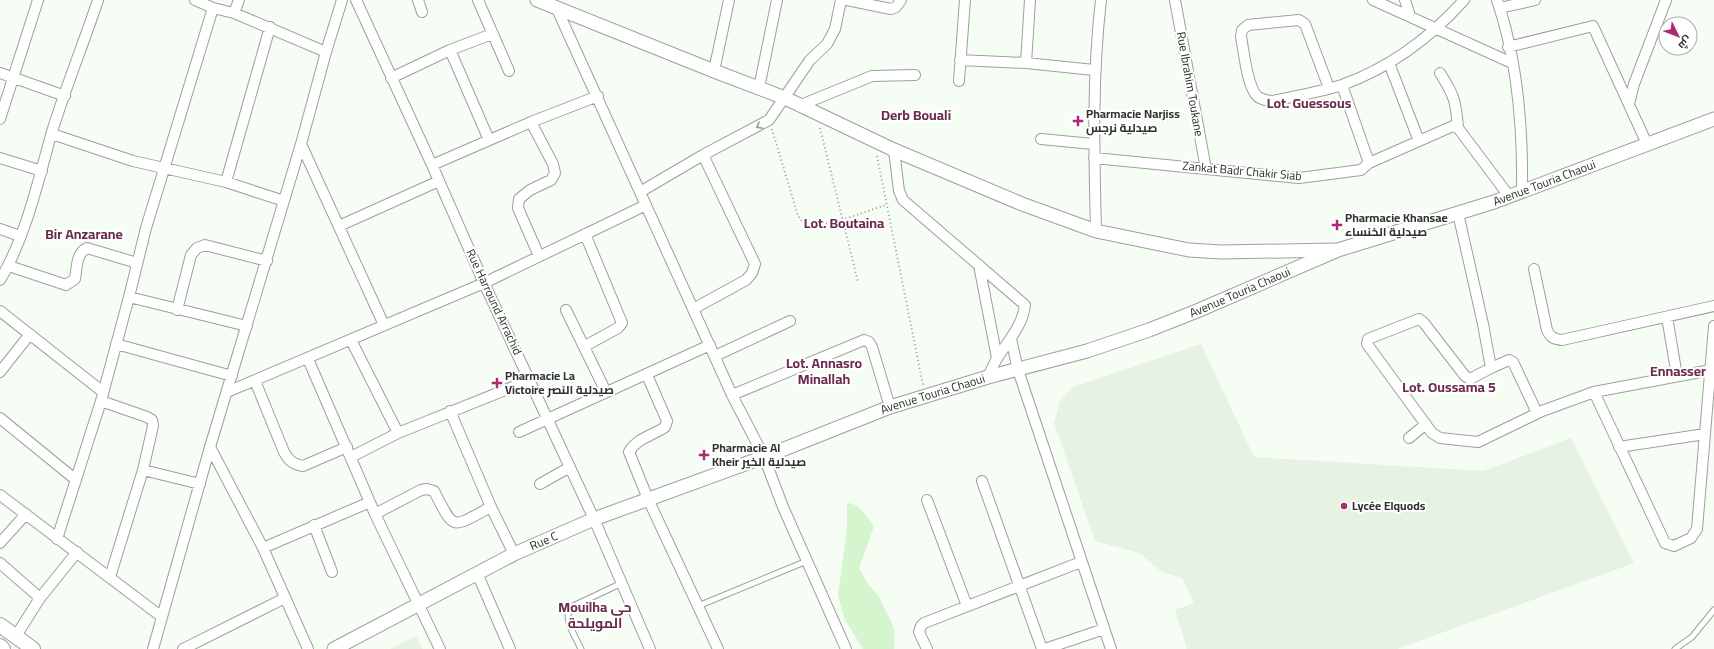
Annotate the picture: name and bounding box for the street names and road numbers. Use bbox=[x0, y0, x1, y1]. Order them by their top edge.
street label: Rue Ibrahim Toukane bbox=[1170, 30, 1211, 138]
street label: Avenue Touria Chaoui bbox=[1489, 153, 1599, 212]
street label: Zankat Badr Chakir Siab bbox=[1181, 154, 1303, 187]
street label: Rue Harround Arrachid bbox=[460, 245, 529, 359]
street label: Avenue Touria Chaoui bbox=[1186, 260, 1294, 324]
street label: Avenue Touria Chaoui bbox=[877, 367, 988, 421]
street label: Rue C bbox=[526, 524, 562, 557]

